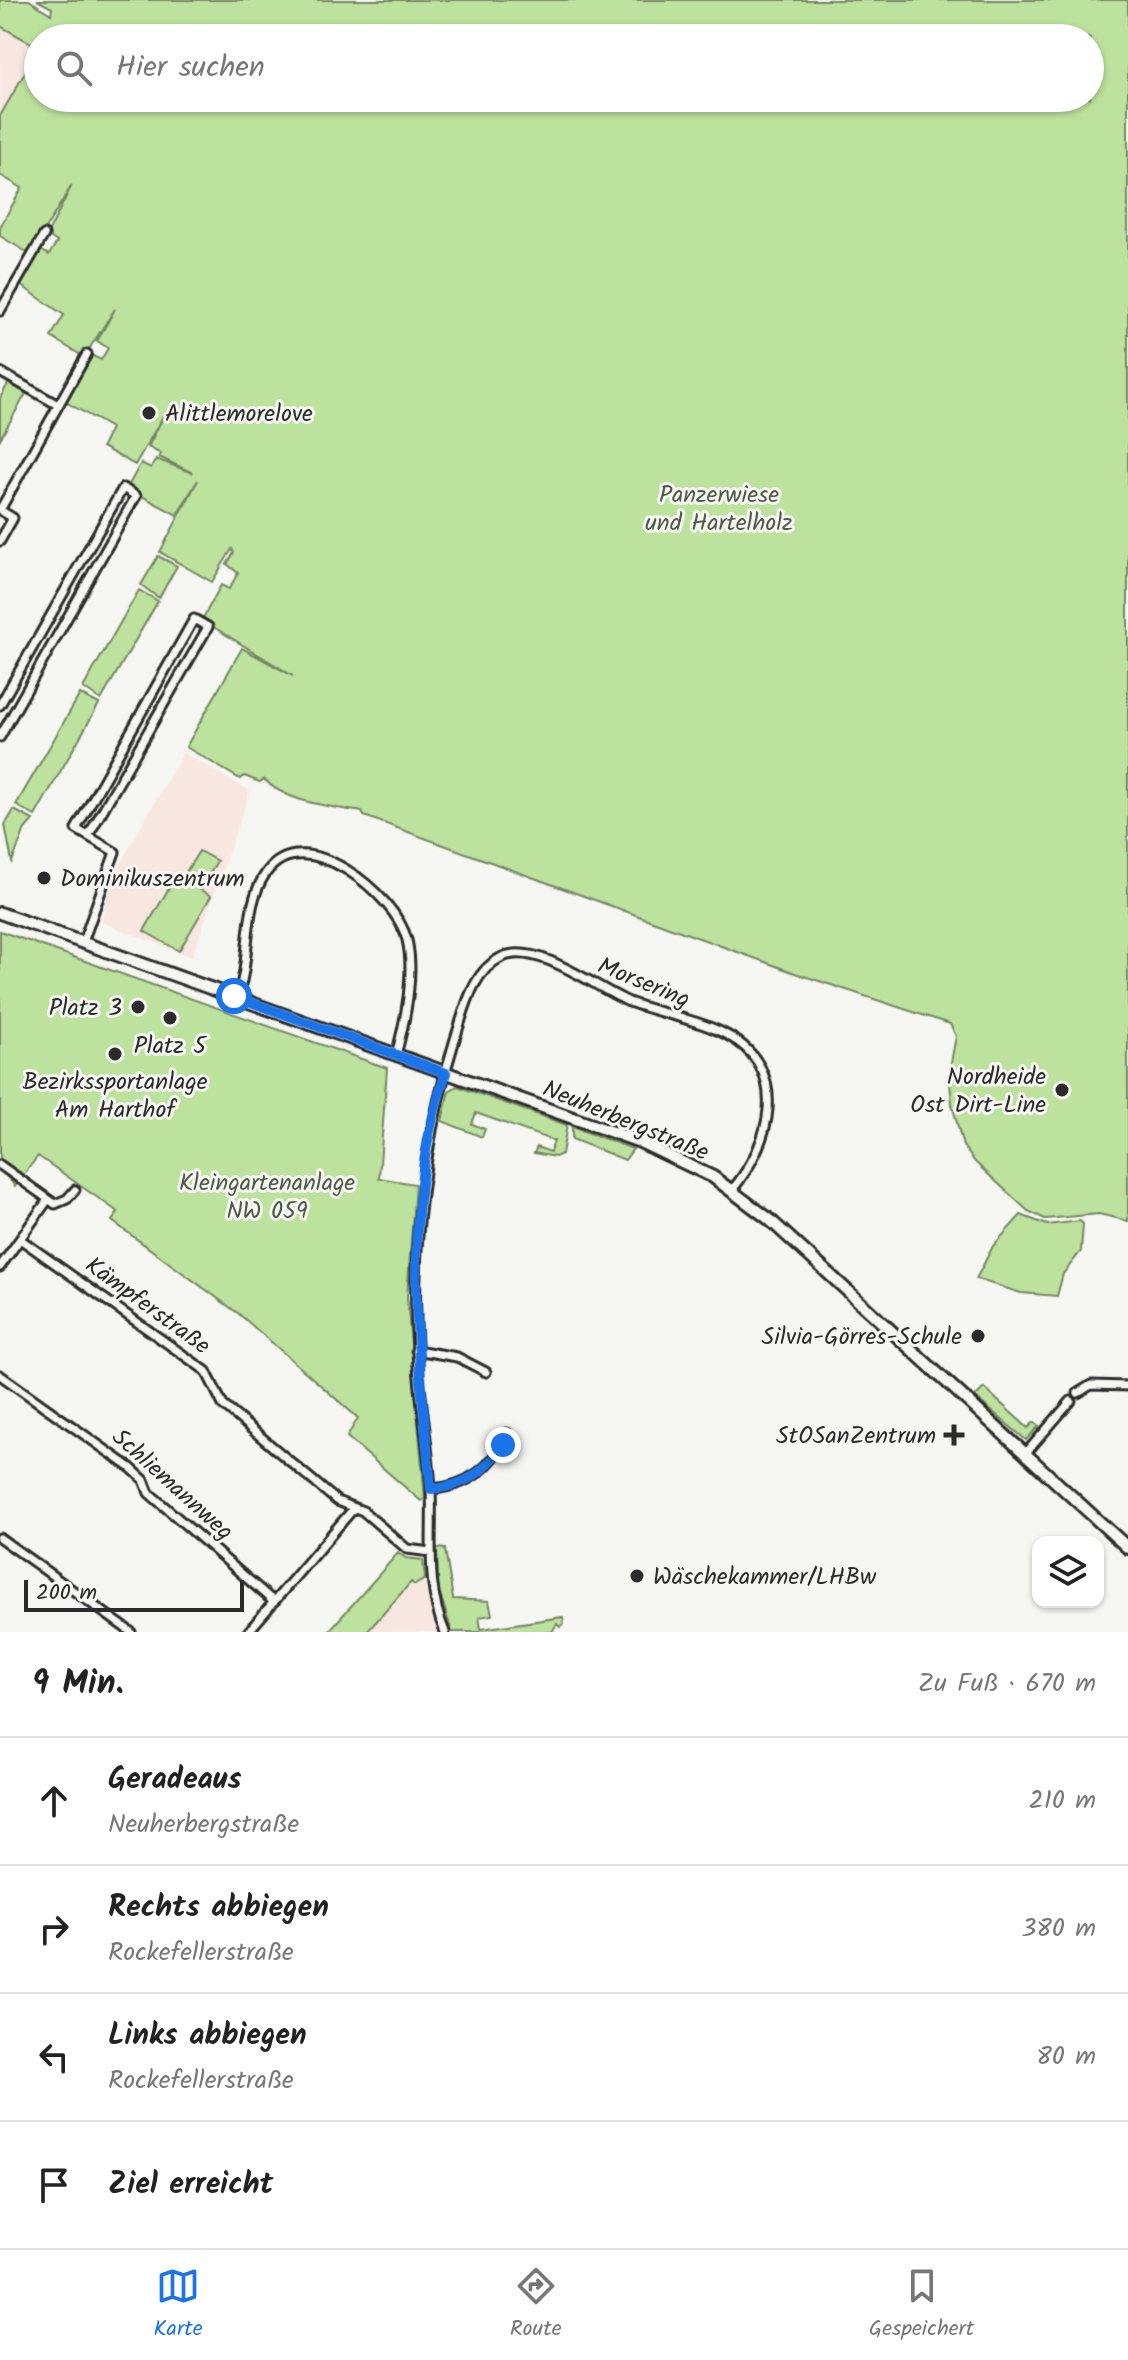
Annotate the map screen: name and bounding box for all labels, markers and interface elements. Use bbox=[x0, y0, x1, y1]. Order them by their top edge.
search box bbox=[24, 24, 1104, 112]
text: Hier suchen bbox=[116, 44, 265, 92]
icon: search bbox=[52, 46, 96, 90]
place label: Alittlemorelove bbox=[165, 395, 313, 434]
marker: Alittlemorelove bbox=[140, 404, 158, 422]
park label: Panzerwiese und Hartelholz bbox=[645, 476, 793, 543]
place label: Dominikuszentrum bbox=[60, 860, 245, 899]
marker: Dominikuszentrum bbox=[35, 869, 53, 887]
street label: Morsering bbox=[591, 947, 696, 1020]
route start bbox=[216, 978, 252, 1014]
place label: Platz 3 bbox=[49, 989, 122, 1028]
marker: Platz 3 bbox=[129, 998, 147, 1016]
marker: Platz 5 bbox=[161, 1009, 179, 1027]
place label: Platz 5 bbox=[134, 1027, 208, 1066]
marker: Bezirkssportanlage Am Harthof bbox=[106, 1045, 124, 1063]
place label: Nordheide Ost Dirt-Line bbox=[910, 1058, 1046, 1125]
place label: Bezirkssportanlage Am Harthof bbox=[23, 1063, 208, 1130]
street label: Neuherbergstraße bbox=[536, 1070, 715, 1173]
marker: Nordheide Ost Dirt-Line bbox=[1053, 1081, 1071, 1099]
park label: Kleingartenanlage NW 059 bbox=[179, 1164, 355, 1231]
street label: Kämpferstraße bbox=[76, 1247, 218, 1365]
place label: Silvia-Görres-Schule bbox=[762, 1318, 962, 1357]
marker: Silvia-Görres-Schule bbox=[969, 1327, 987, 1345]
place label: StOSanZentrum bbox=[776, 1417, 936, 1456]
street label: Schliemannweg bbox=[102, 1419, 242, 1551]
marker: StOSanZentrum bbox=[943, 1424, 965, 1446]
route end bbox=[485, 1427, 521, 1463]
map controls bbox=[1032, 1536, 1104, 1608]
button: layers bbox=[1032, 1536, 1104, 1608]
place label: Wäschekammer/LHBw bbox=[653, 1558, 877, 1597]
marker: Wäschekammer/LHBw bbox=[628, 1567, 646, 1585]
scale bar bbox=[24, 1576, 244, 1612]
text: 200 m bbox=[36, 1576, 97, 1611]
text: 9 Min. bbox=[32, 1657, 124, 1711]
text: Zu Fuß · 670 m bbox=[918, 1663, 1096, 1705]
text: Geradeaus bbox=[108, 1756, 241, 1804]
icon: ahead bbox=[32, 1779, 76, 1823]
text: 210 m bbox=[1029, 1780, 1096, 1822]
text: Neuherbergstraße bbox=[108, 1804, 299, 1846]
text: Rechts abbiegen bbox=[108, 1884, 329, 1932]
icon: right bbox=[32, 1907, 76, 1951]
text: 380 m bbox=[1021, 1908, 1096, 1950]
text: Rockefellerstraße bbox=[108, 1932, 294, 1974]
text: Links abbiegen bbox=[108, 2012, 307, 2060]
icon: left bbox=[32, 2035, 76, 2079]
text: 80 m bbox=[1036, 2036, 1096, 2078]
text: Rockefellerstraße bbox=[108, 2060, 294, 2102]
text: Ziel erreicht bbox=[108, 2161, 273, 2209]
icon: arrive bbox=[32, 2163, 76, 2207]
tab: Karte bbox=[154, 2264, 203, 2347]
tab: Route bbox=[510, 2264, 562, 2347]
tab: Gespeichert bbox=[869, 2264, 974, 2347]

